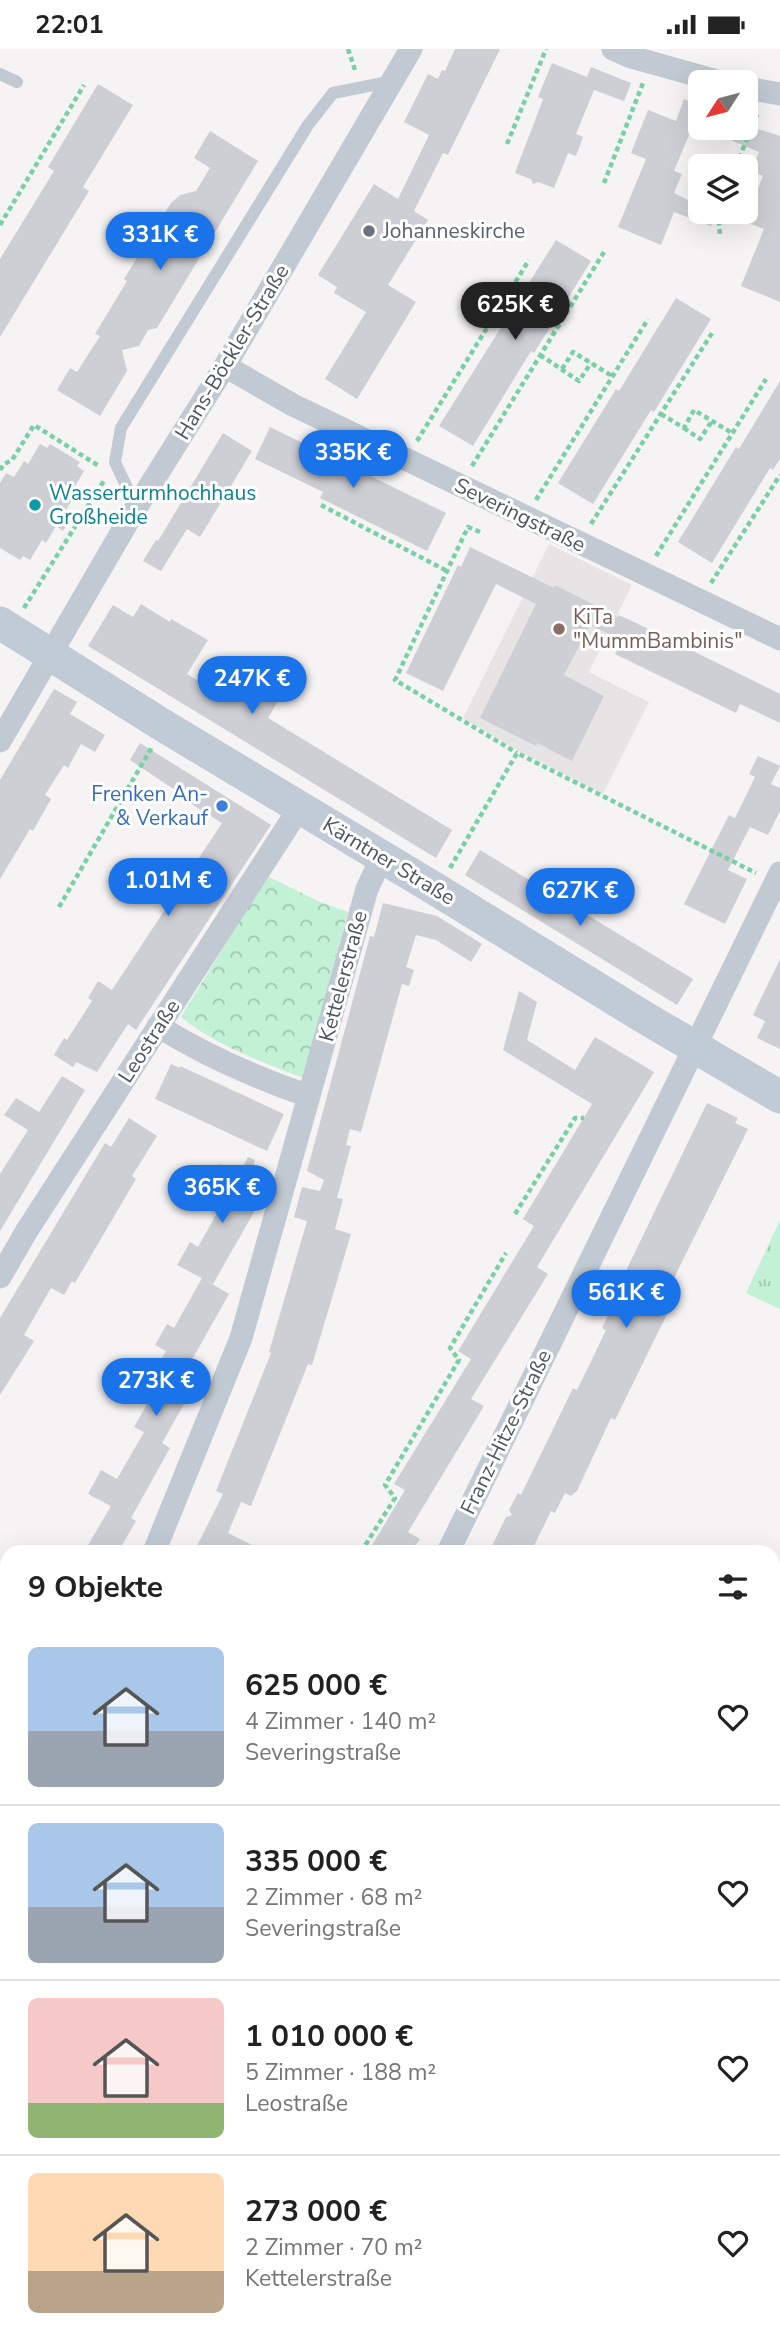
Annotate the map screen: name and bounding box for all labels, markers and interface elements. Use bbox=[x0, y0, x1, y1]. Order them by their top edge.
text: 22:01 bbox=[35, 7, 104, 42]
north arrow bbox=[688, 70, 758, 140]
map controls bbox=[688, 70, 758, 224]
button: layers bbox=[688, 154, 758, 224]
pin: 331K € bbox=[103, 213, 217, 272]
place label: Johanneskirche bbox=[382, 217, 525, 245]
text: 331K € bbox=[122, 219, 198, 250]
marker: Johanneskirche bbox=[361, 223, 377, 239]
street label: Hans-Böckler-Straße bbox=[169, 259, 295, 445]
pin: 625K € bbox=[458, 282, 572, 342]
text: 625K € bbox=[477, 289, 553, 320]
pin: 335K € bbox=[296, 431, 410, 490]
text: 335K € bbox=[315, 437, 391, 468]
street label: Severingstraße bbox=[450, 471, 590, 559]
place label: Wasserturmhochhaus Großheide bbox=[49, 479, 256, 531]
marker: Wasserturmhochhaus Großheide bbox=[27, 497, 43, 513]
place label: KiTa "MummBambinis" bbox=[573, 603, 742, 655]
marker: KiTa "MummBambinis" bbox=[551, 621, 567, 637]
pin: 247K € bbox=[195, 657, 309, 716]
text: 247K € bbox=[214, 663, 290, 694]
place label: Frenken An- & Verkauf bbox=[91, 780, 209, 832]
marker: Frenken An- & Verkauf bbox=[214, 798, 230, 814]
street label: Kärntner Straße bbox=[318, 810, 460, 912]
pin: 1.01M € bbox=[103, 859, 233, 918]
text: 1.01M € bbox=[124, 865, 212, 896]
pin: 627K € bbox=[523, 869, 637, 928]
text: 627K € bbox=[542, 875, 618, 906]
street label: Kettelerstraße bbox=[312, 908, 374, 1044]
street label: Leostraße bbox=[112, 994, 186, 1088]
pin: 365K € bbox=[165, 1165, 279, 1225]
text: 365K € bbox=[184, 1172, 260, 1203]
pin: 561K € bbox=[569, 1271, 683, 1330]
text: 561K € bbox=[588, 1277, 664, 1308]
street label: Franz-Hitze-Straße bbox=[454, 1345, 558, 1519]
pin: 273K € bbox=[99, 1359, 213, 1418]
text: 273K € bbox=[118, 1365, 194, 1396]
text: 9 Objekte bbox=[28, 1567, 163, 1608]
icon: filters bbox=[714, 1568, 752, 1606]
text: 625 000 € bbox=[245, 1665, 387, 1706]
icon: home bbox=[84, 1675, 168, 1759]
icon: heart bbox=[714, 1698, 752, 1736]
text: 4 Zimmer · 140 m² bbox=[245, 1706, 436, 1737]
text: Severingstraße bbox=[245, 1737, 401, 1768]
text: 335 000 € bbox=[245, 1841, 387, 1882]
icon: home bbox=[84, 1851, 168, 1935]
icon: heart bbox=[714, 1874, 752, 1912]
text: 2 Zimmer · 68 m² bbox=[245, 1882, 422, 1913]
text: Severingstraße bbox=[245, 1913, 401, 1944]
text: 1 010 000 € bbox=[245, 2016, 413, 2057]
icon: home bbox=[84, 2026, 168, 2110]
icon: heart bbox=[714, 2049, 752, 2087]
text: 5 Zimmer · 188 m² bbox=[245, 2057, 436, 2088]
text: Leostraße bbox=[245, 2088, 348, 2119]
text: 273 000 € bbox=[245, 2191, 387, 2232]
icon: home bbox=[84, 2201, 168, 2285]
icon: heart bbox=[714, 2224, 752, 2262]
text: 2 Zimmer · 70 m² bbox=[245, 2232, 422, 2263]
text: Kettelerstraße bbox=[245, 2263, 392, 2294]

